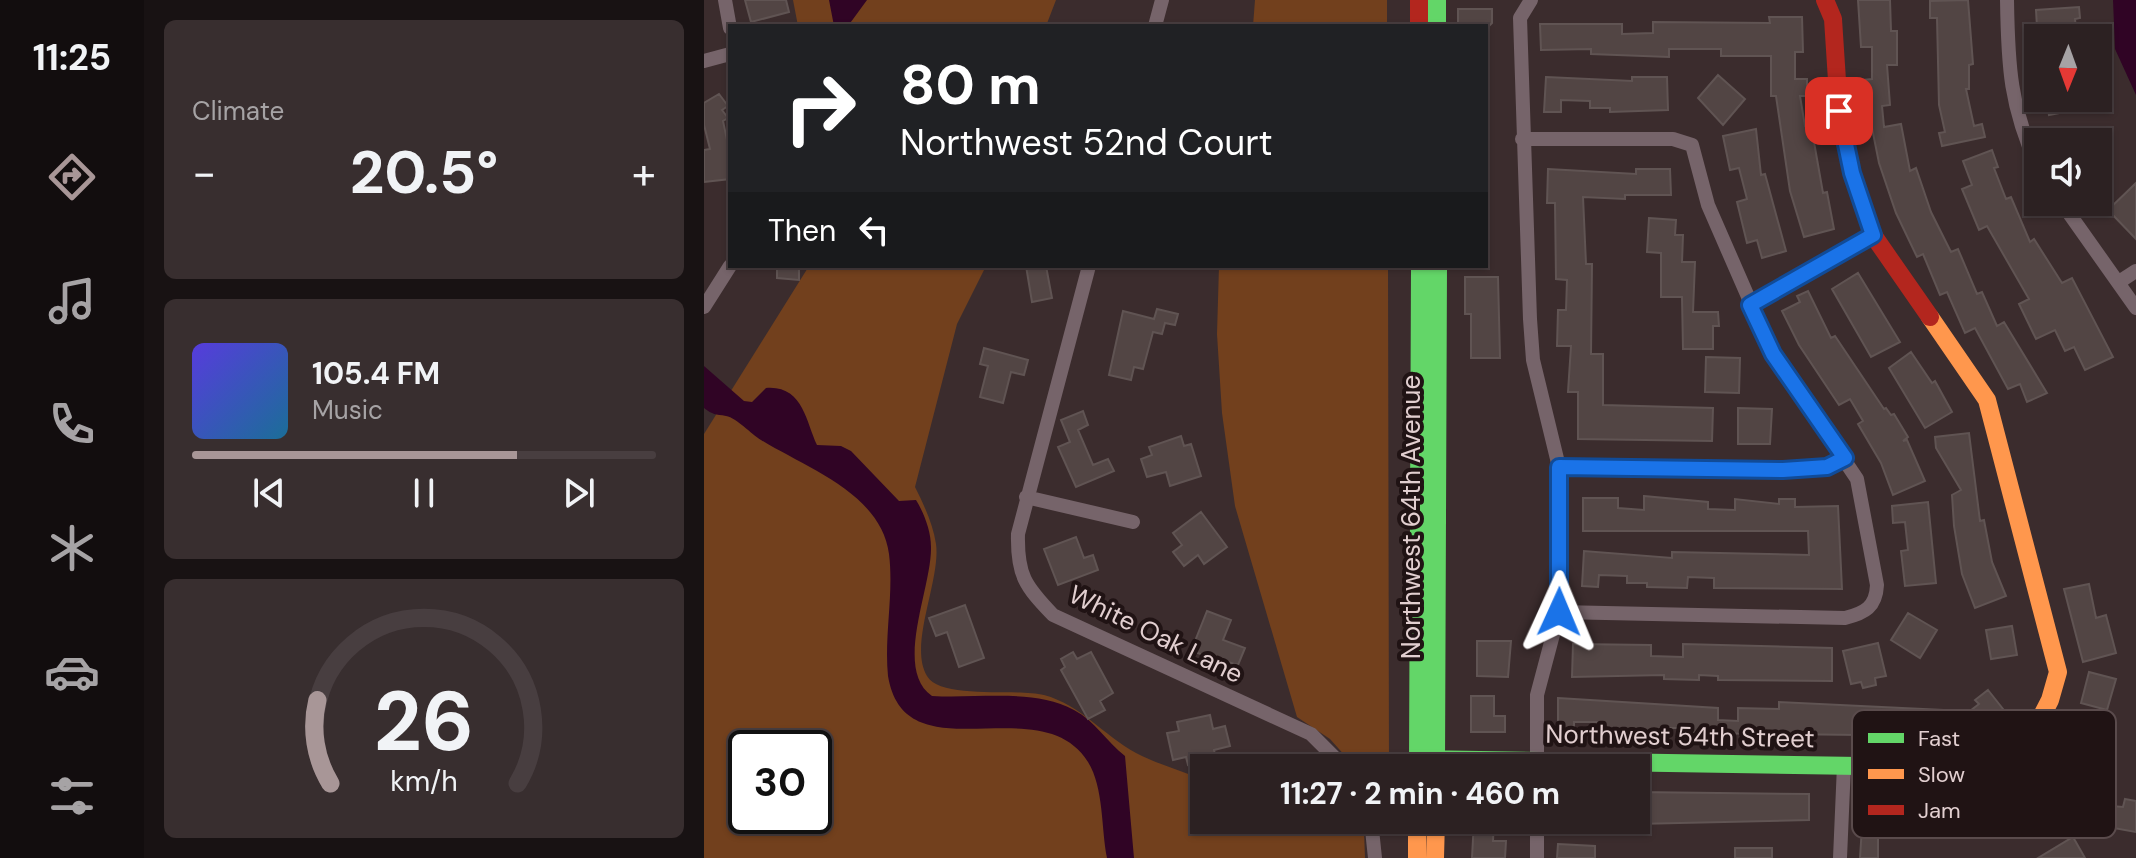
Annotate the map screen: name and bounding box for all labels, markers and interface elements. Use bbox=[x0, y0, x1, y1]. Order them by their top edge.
north arrow bbox=[2024, 24, 2112, 112]
map controls bbox=[2024, 24, 2112, 216]
text: 11:25 bbox=[33, 34, 111, 81]
text: 80 m bbox=[900, 48, 1041, 121]
icon: right bbox=[768, 56, 872, 160]
pin bbox=[1805, 77, 1873, 145]
icon: arrive bbox=[1817, 89, 1861, 133]
text: Climate bbox=[192, 94, 284, 128]
text: Northwest 52nd Court bbox=[900, 119, 1273, 166]
button: sound bbox=[2024, 128, 2112, 216]
text: 20.5° bbox=[350, 133, 498, 212]
text: − bbox=[192, 144, 216, 202]
text: + bbox=[632, 144, 656, 202]
icon: directions bbox=[44, 149, 100, 205]
icon: left bbox=[852, 208, 896, 252]
text: Then bbox=[768, 211, 836, 250]
icon: music bbox=[44, 273, 100, 329]
text: 105.4 FM bbox=[312, 354, 440, 393]
street label: Northwest 64th Avenue bbox=[1394, 375, 1428, 659]
text: Music bbox=[312, 393, 383, 427]
icon: phone bbox=[44, 396, 100, 452]
icon: previous bbox=[247, 471, 291, 515]
icon: pause bbox=[402, 471, 446, 515]
icon: next bbox=[557, 471, 601, 515]
icon: climate bbox=[44, 520, 100, 576]
position arrow bbox=[1517, 570, 1601, 654]
street label: White Oak Lane bbox=[1063, 577, 1249, 691]
icon: car bbox=[44, 644, 100, 700]
text: 26 bbox=[374, 667, 474, 776]
legend bbox=[1852, 710, 2116, 838]
street label: Northwest 54th Street bbox=[1545, 717, 1815, 755]
text: Fast bbox=[1918, 724, 1960, 753]
speed limit sign: 30 bbox=[728, 730, 832, 834]
text: Slow bbox=[1918, 760, 1965, 789]
text: km/h bbox=[390, 764, 458, 801]
icon: filters bbox=[44, 768, 100, 824]
text: 11:27 · 2 min · 460 m bbox=[1280, 774, 1560, 813]
text: Jam bbox=[1918, 796, 1961, 825]

